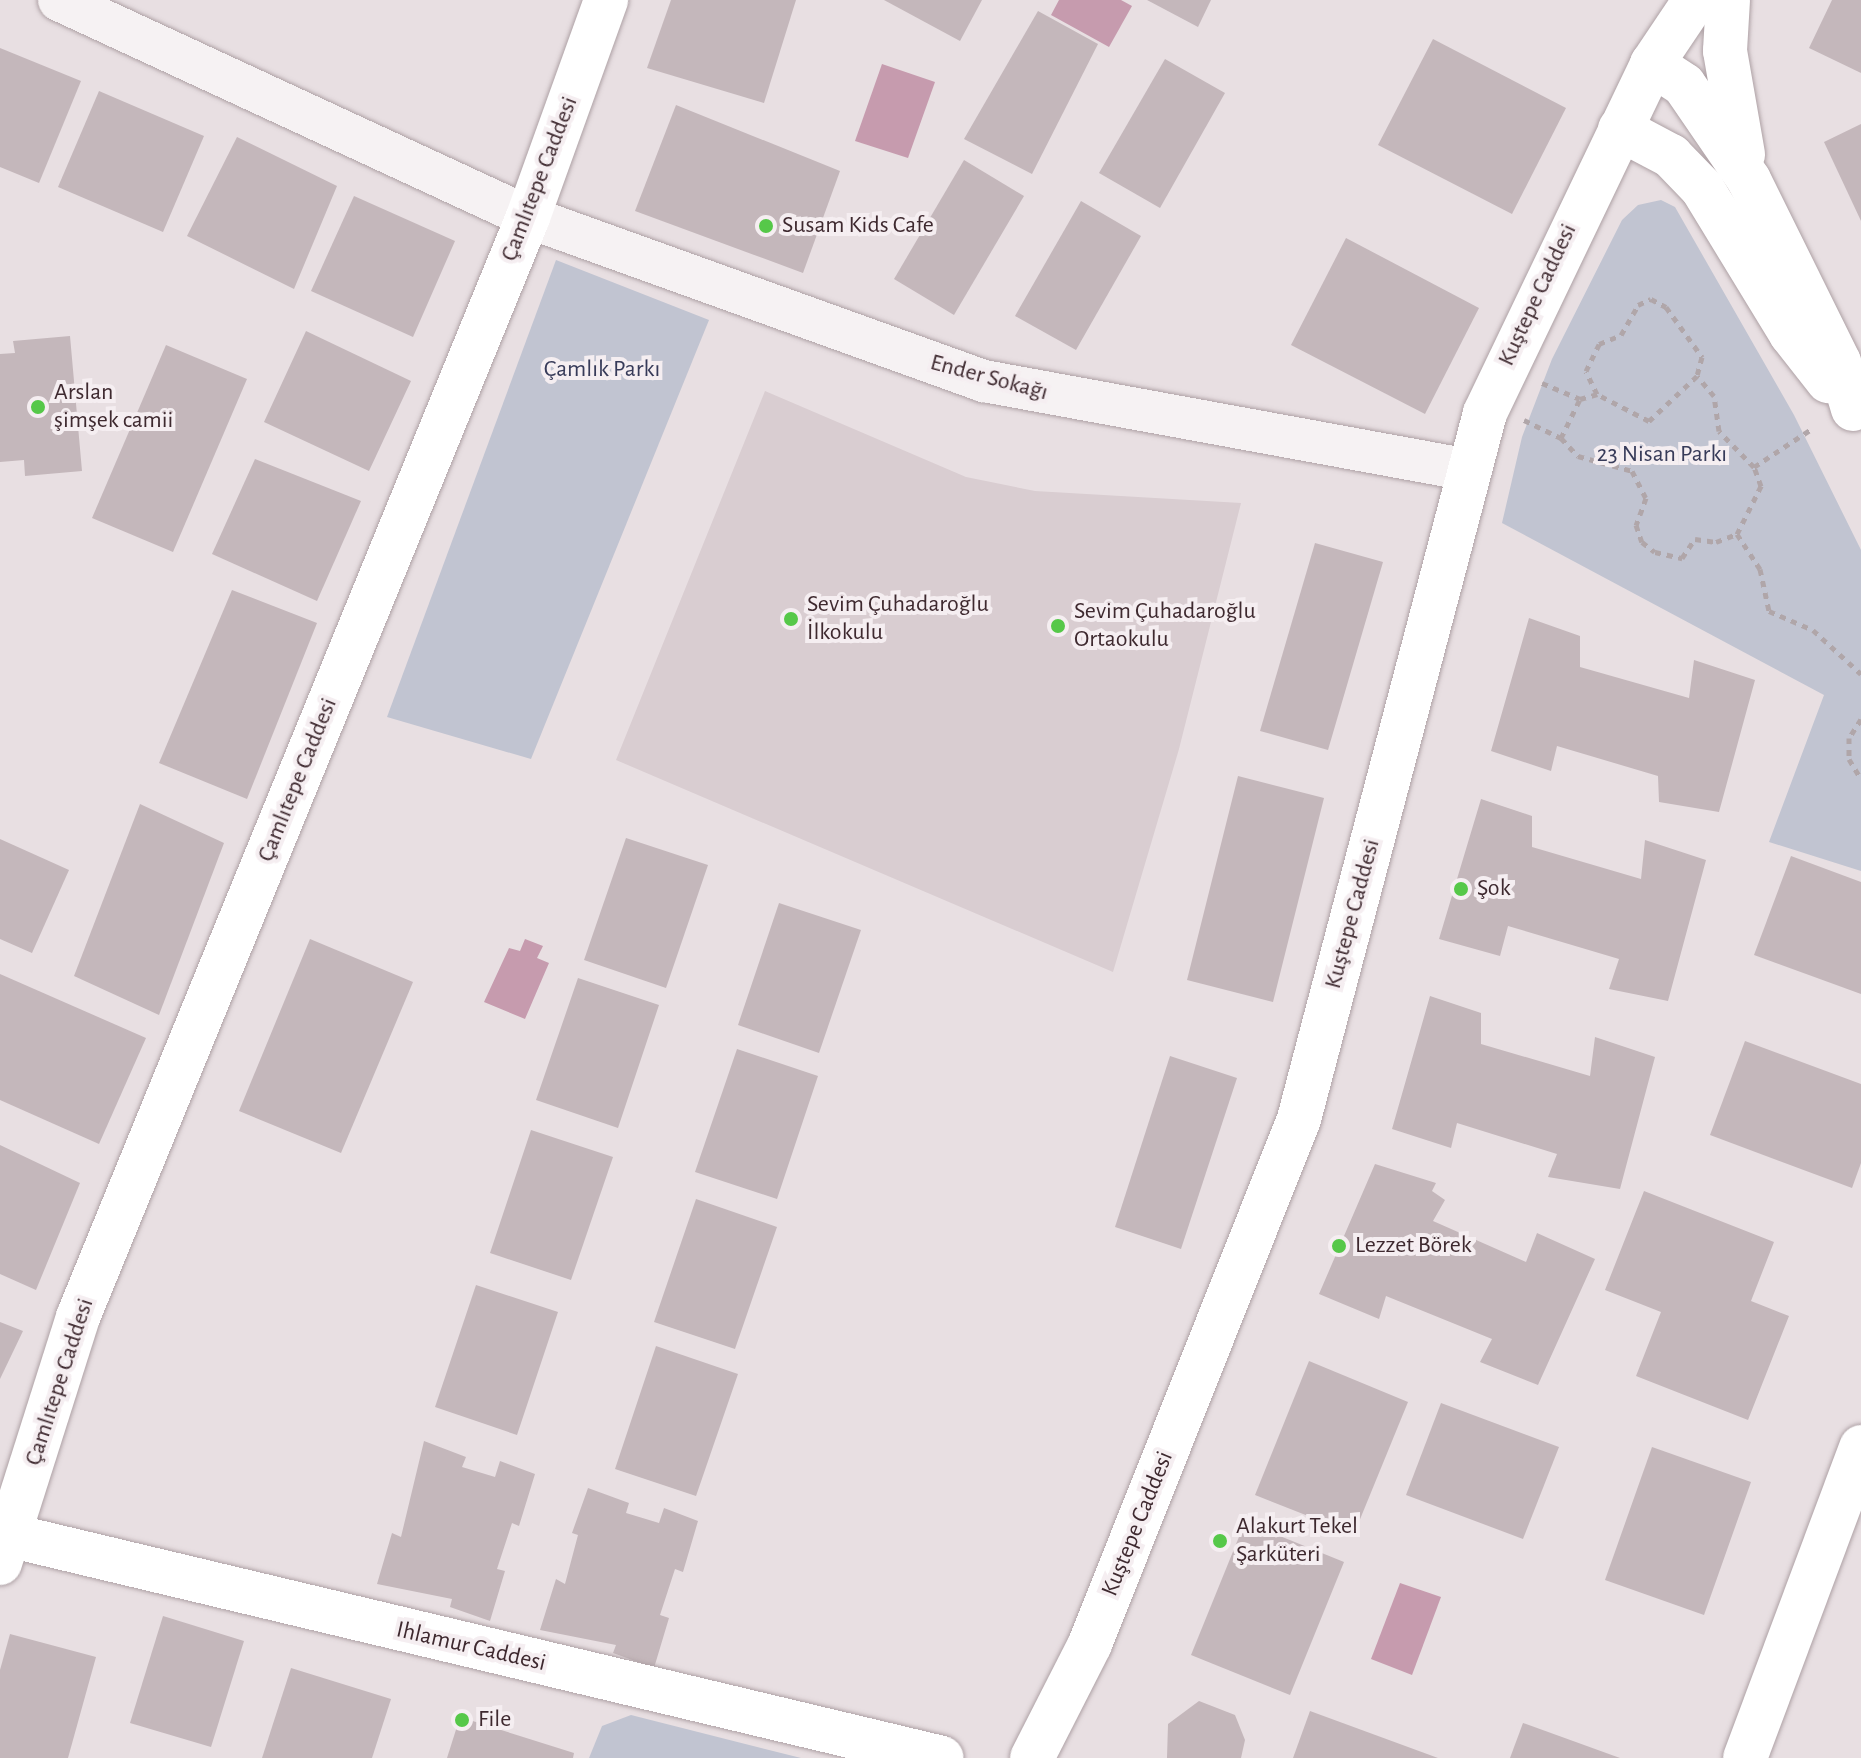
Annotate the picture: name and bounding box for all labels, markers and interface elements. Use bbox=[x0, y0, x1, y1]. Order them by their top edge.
street label: Çamlıtepe Caddesi bbox=[495, 93, 585, 265]
place label: Susam Kids Cafe bbox=[782, 212, 934, 240]
marker: Susam Kids Cafe bbox=[757, 217, 775, 235]
street label: Kuştepe Caddesi bbox=[1492, 219, 1584, 371]
street label: Ender Sokağı bbox=[927, 348, 1051, 408]
park label: Çamlık Parkı bbox=[544, 356, 660, 384]
place label: Arslan şimşek camii bbox=[54, 379, 173, 435]
marker: Arslan şimşek camii bbox=[29, 398, 47, 416]
park label: 23 Nisan Parkı bbox=[1597, 441, 1727, 469]
place label: Sevim Çuhadaroğlu İlkokulu bbox=[807, 591, 989, 647]
place label: Sevim Çuhadaroğlu Ortaokulu bbox=[1074, 598, 1256, 654]
marker: Sevim Çuhadaroğlu İlkokulu bbox=[782, 610, 800, 628]
marker: Sevim Çuhadaroğlu Ortaokulu bbox=[1049, 617, 1067, 635]
street label: Çamlıtepe Caddesi bbox=[252, 694, 344, 866]
street label: Kuştepe Caddesi bbox=[1319, 836, 1387, 992]
place label: Şok bbox=[1477, 875, 1511, 903]
marker: Şok bbox=[1452, 880, 1470, 898]
place label: Lezzet Börek bbox=[1355, 1232, 1472, 1260]
marker: Lezzet Börek bbox=[1330, 1237, 1348, 1255]
street label: Çamlıtepe Caddesi bbox=[19, 1295, 101, 1469]
street label: Kuştepe Caddesi bbox=[1096, 1447, 1180, 1601]
place label: Alakurt Tekel Şarküteri bbox=[1236, 1513, 1358, 1569]
marker: Alakurt Tekel Şarküteri bbox=[1211, 1532, 1229, 1550]
street label: Ihlamur Caddesi bbox=[393, 1616, 549, 1678]
place label: File bbox=[478, 1706, 511, 1734]
marker: File bbox=[453, 1711, 471, 1729]

